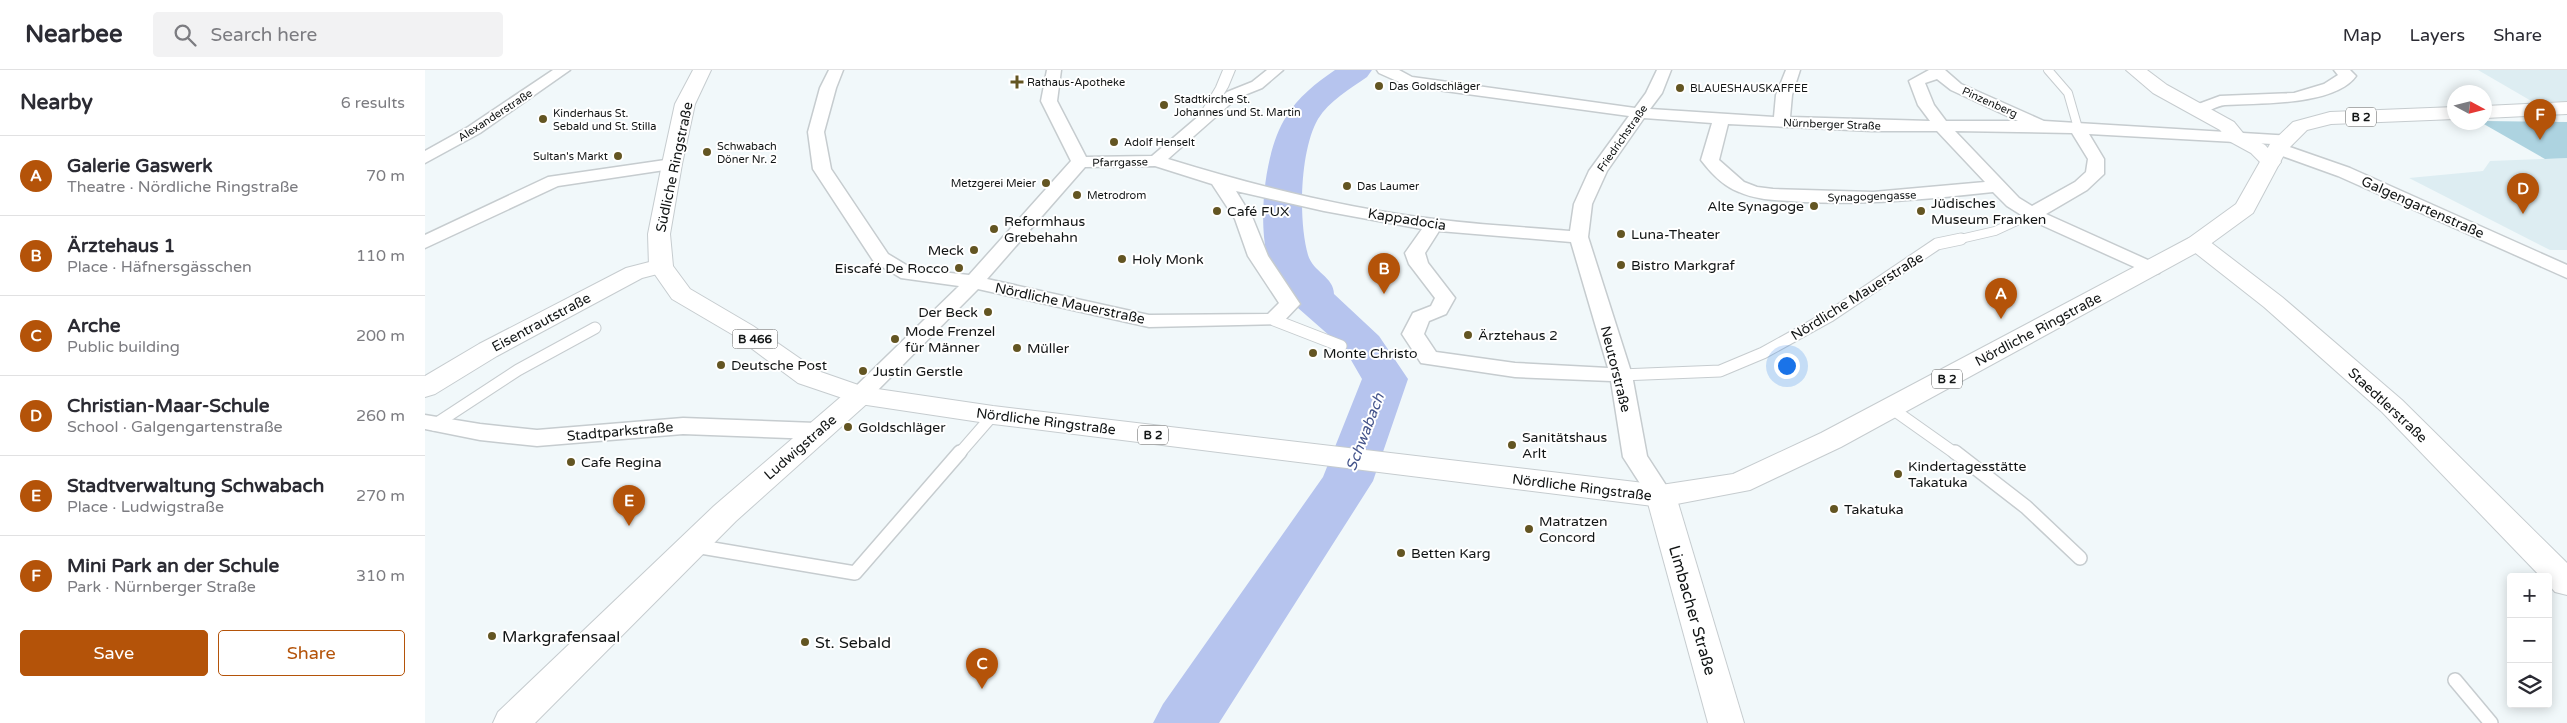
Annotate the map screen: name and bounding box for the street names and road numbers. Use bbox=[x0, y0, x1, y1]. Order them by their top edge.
street label: Pinzenberg bbox=[1960, 84, 2020, 120]
street label: Alexanderstraße bbox=[456, 87, 535, 144]
street label: Südliche Ringstraße bbox=[652, 100, 697, 234]
street label: Friedrichstraße bbox=[1594, 102, 1650, 174]
road number: B 2 bbox=[2346, 108, 2376, 126]
street label: Nürnberger Straße bbox=[1783, 116, 1881, 133]
street label: Pfarrgasse bbox=[1092, 156, 1148, 169]
street label: Galgengartenstraße bbox=[2359, 173, 2487, 242]
street label: Synagogengasse bbox=[1828, 188, 1917, 205]
street label: Kappadocia bbox=[1367, 205, 1447, 234]
street label: Nördliche Mauerstraße bbox=[1788, 249, 1927, 344]
street label: Nördliche Mauerstraße bbox=[993, 279, 1147, 328]
street label: Eisentrautstraße bbox=[489, 289, 594, 356]
street label: Nördliche Ringstraße bbox=[1972, 289, 2104, 370]
street label: Neutorstraße bbox=[1597, 324, 1634, 414]
road number: B 466 bbox=[733, 330, 777, 348]
street label: Staedtlerstraße bbox=[2345, 364, 2431, 446]
road number: B 2 bbox=[1932, 370, 1962, 388]
street label: Nördliche Ringstraße bbox=[975, 404, 1117, 439]
street label: Ludwigstraße bbox=[761, 411, 840, 483]
street label: Stadtparkstraße bbox=[566, 418, 674, 445]
road number: B 2 bbox=[1138, 426, 1168, 444]
street label: Nördliche Ringstraße bbox=[1511, 470, 1653, 505]
street label: Limbacher Straße bbox=[1664, 543, 1720, 677]

